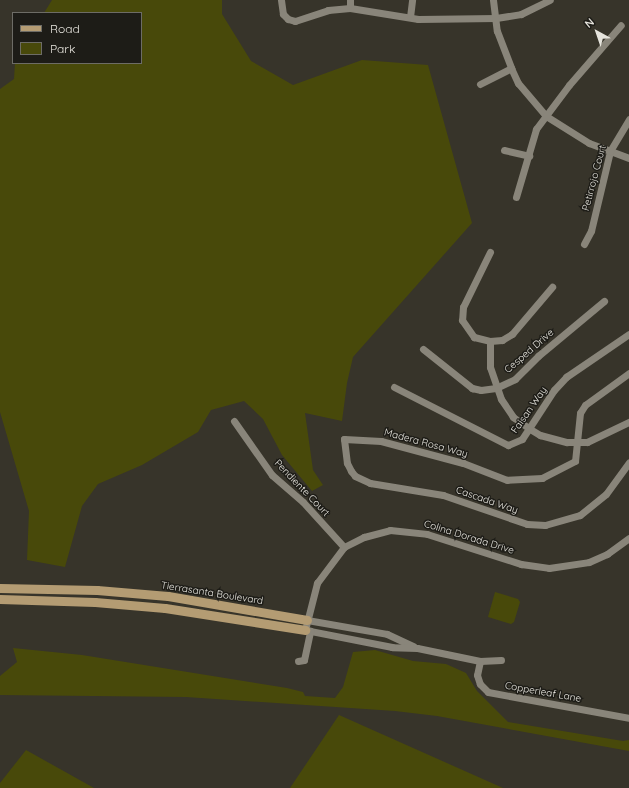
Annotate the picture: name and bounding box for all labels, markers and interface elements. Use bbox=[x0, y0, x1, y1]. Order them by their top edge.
legend bbox=[12, 12, 142, 64]
north arrow bbox=[577, 12, 617, 52]
text: N bbox=[582, 15, 597, 31]
text: Road bbox=[50, 21, 80, 36]
text: Park bbox=[50, 41, 75, 56]
street label: Petirrojo Court bbox=[579, 144, 609, 212]
street label: Cesped Drive bbox=[502, 326, 556, 376]
street label: Faisan Way bbox=[509, 384, 549, 436]
street label: Madera Rosa Way bbox=[383, 426, 469, 460]
street label: Pendiente Court bbox=[272, 457, 332, 519]
street label: Cascada Way bbox=[454, 484, 520, 516]
street label: Colina Dorada Drive bbox=[422, 518, 516, 556]
street label: Tierrasanta Boulevard bbox=[160, 579, 264, 607]
street label: Copperleaf Lane bbox=[504, 679, 582, 705]

